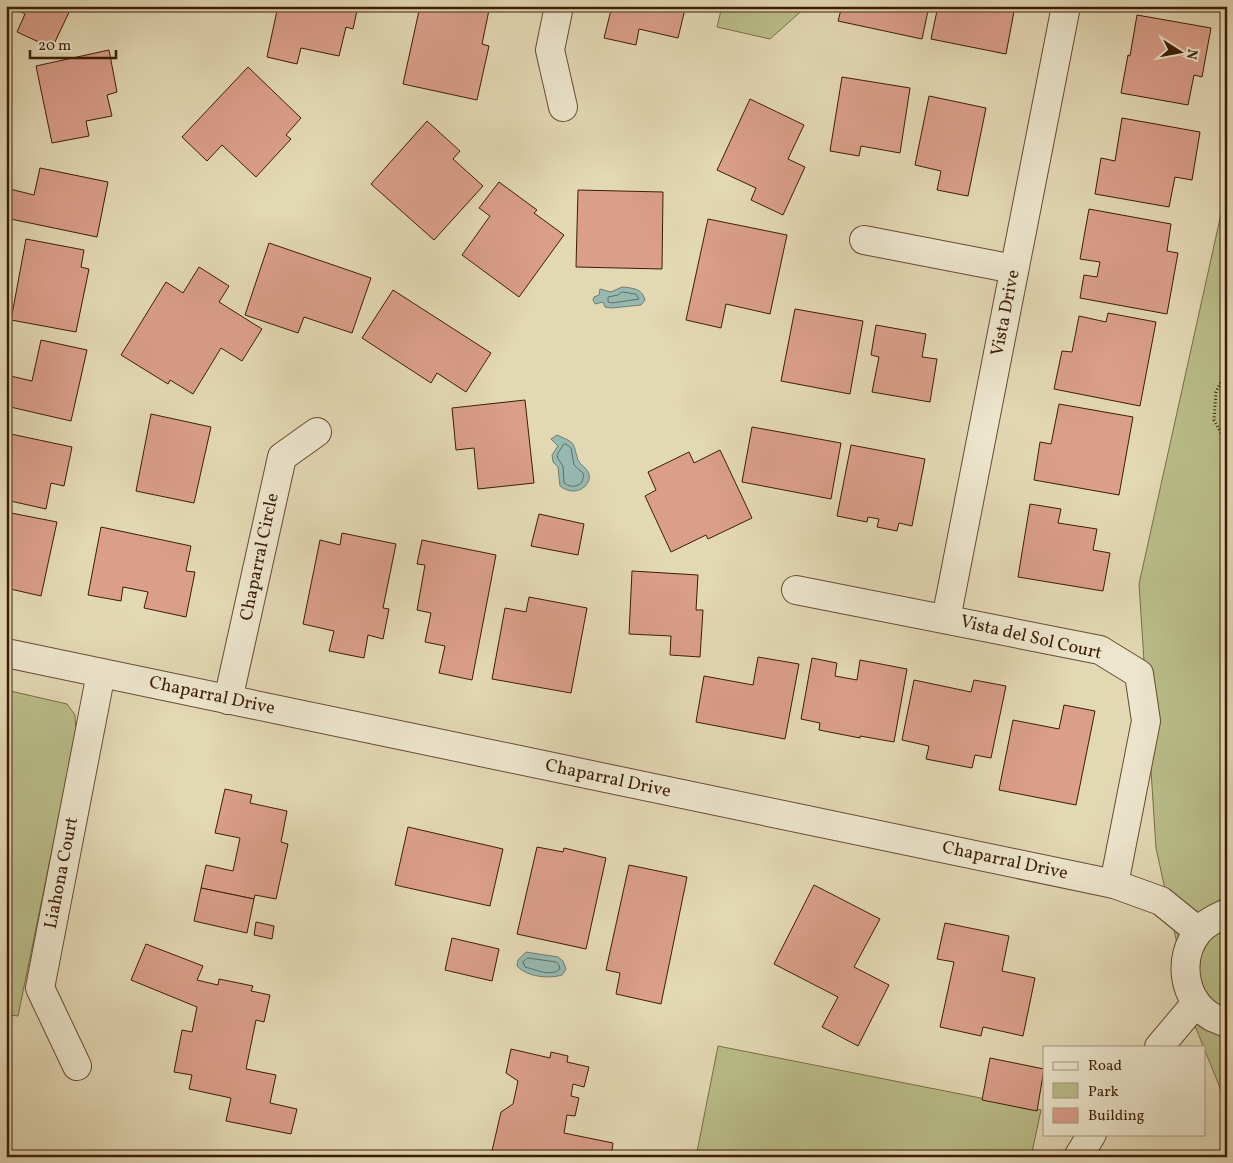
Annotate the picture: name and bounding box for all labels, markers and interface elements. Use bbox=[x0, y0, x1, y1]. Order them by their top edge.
scale bar bbox=[30, 28, 116, 60]
north arrow bbox=[1156, 28, 1206, 78]
text: 20 m bbox=[38, 36, 71, 57]
text: N bbox=[1181, 47, 1202, 61]
street label: Vista Drive bbox=[985, 268, 1027, 358]
street label: Chaparral Circle bbox=[234, 491, 286, 623]
street label: Vista del Sol Court bbox=[958, 610, 1104, 666]
street label: Chaparral Drive bbox=[147, 670, 277, 722]
street label: Chaparral Drive bbox=[543, 753, 673, 805]
street label: Liahona Court bbox=[39, 815, 85, 931]
street label: Chaparral Drive bbox=[940, 835, 1070, 887]
legend bbox=[1043, 1046, 1206, 1136]
text: Road bbox=[1088, 1056, 1122, 1077]
text: Park bbox=[1088, 1082, 1119, 1103]
text: Building bbox=[1088, 1106, 1145, 1127]

